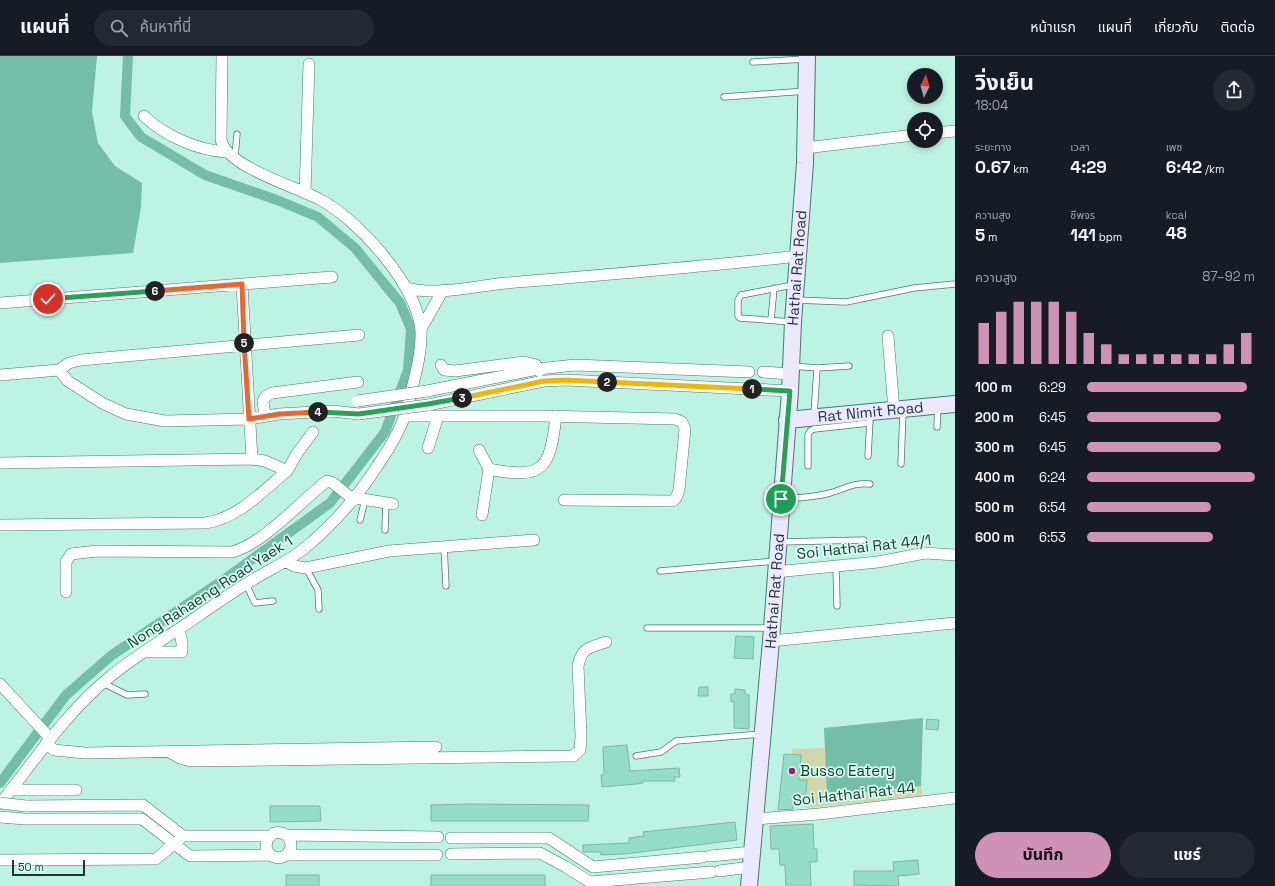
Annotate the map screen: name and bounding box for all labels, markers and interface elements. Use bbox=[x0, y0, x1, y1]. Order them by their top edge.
search box bbox=[94, 10, 374, 46]
text: แผนที่ bbox=[20, 14, 70, 39]
icon: search bbox=[108, 17, 130, 39]
text: ค้นหาที่นี่ bbox=[140, 17, 191, 36]
text: หน้าแรก bbox=[1030, 18, 1076, 36]
text: แผนที่ bbox=[1098, 18, 1132, 36]
text: เกี่ยวกับ bbox=[1154, 18, 1199, 36]
text: ติดต่อ bbox=[1221, 18, 1255, 36]
north arrow bbox=[907, 68, 943, 104]
map controls bbox=[907, 68, 943, 148]
text: วิ่งเย็น bbox=[975, 68, 1034, 96]
button: share bbox=[1213, 69, 1255, 111]
text: 18:04 bbox=[975, 97, 1008, 114]
button: locate bbox=[907, 112, 943, 148]
text: ระยะทาง bbox=[975, 140, 1011, 154]
text: เวลา bbox=[1070, 140, 1090, 154]
text: เพซ bbox=[1166, 140, 1182, 154]
text: 0.67 bbox=[975, 156, 1010, 178]
text: 4:29 bbox=[1070, 156, 1107, 178]
text: 6:42 bbox=[1166, 156, 1202, 178]
text: km bbox=[1010, 162, 1029, 176]
text: /km bbox=[1202, 162, 1224, 176]
text: ความสูง bbox=[975, 208, 1011, 222]
text: ชีพจร bbox=[1070, 208, 1095, 222]
text: kcal bbox=[1166, 208, 1187, 222]
street label: Hathai Rat Road bbox=[783, 210, 810, 326]
text: 48 bbox=[1166, 222, 1187, 244]
text: 5 bbox=[975, 224, 985, 246]
text: 141 bbox=[1070, 224, 1096, 246]
text: m bbox=[985, 230, 998, 244]
text: bpm bbox=[1096, 230, 1122, 244]
text: 87–92 m bbox=[1202, 268, 1255, 285]
text: ความสูง bbox=[975, 269, 1017, 286]
pin: 6 bbox=[145, 281, 165, 301]
pin bbox=[31, 282, 65, 316]
text: 6 bbox=[152, 284, 158, 298]
icon: check bbox=[37, 288, 59, 310]
pin: 5 bbox=[234, 333, 254, 353]
text: 5 bbox=[241, 336, 247, 350]
pin: 2 bbox=[597, 372, 617, 392]
text: 2 bbox=[604, 375, 610, 389]
pin: 1 bbox=[742, 379, 762, 399]
text: 100 m bbox=[975, 379, 1012, 396]
text: 6:29 bbox=[1039, 379, 1066, 396]
text: 1 bbox=[750, 382, 754, 396]
pin: 3 bbox=[452, 388, 472, 408]
text: 3 bbox=[459, 391, 465, 405]
street label: Rat Nimit Road bbox=[817, 397, 924, 426]
pin: 4 bbox=[308, 402, 328, 422]
text: 4 bbox=[315, 405, 322, 419]
text: 200 m bbox=[975, 409, 1014, 426]
text: 6:45 bbox=[1039, 409, 1066, 426]
text: 300 m bbox=[975, 439, 1014, 456]
text: 6:45 bbox=[1039, 439, 1066, 456]
text: 400 m bbox=[975, 469, 1015, 486]
text: 6:24 bbox=[1039, 469, 1066, 486]
pin bbox=[764, 482, 798, 516]
icon: arrive bbox=[770, 488, 792, 510]
text: 500 m bbox=[975, 499, 1014, 516]
text: 6:54 bbox=[1039, 499, 1066, 516]
text: 600 m bbox=[975, 529, 1014, 546]
text: 6:53 bbox=[1039, 529, 1066, 546]
street label: Soi Hathai Rat 44/1 bbox=[796, 530, 932, 563]
street label: Nong Rahaeng Road Yaek 1 bbox=[124, 531, 296, 652]
street label: Hathai Rat Road bbox=[760, 533, 788, 650]
place label: Busso Eatery bbox=[800, 761, 895, 780]
marker: Busso Eatery bbox=[787, 766, 797, 776]
street label: Soi Hathai Rat 44 bbox=[792, 778, 916, 809]
button: บันทึก bbox=[975, 832, 1111, 878]
button: แชร์ bbox=[1119, 832, 1255, 878]
scale bar bbox=[12, 858, 85, 877]
text: 50 m bbox=[18, 860, 44, 874]

